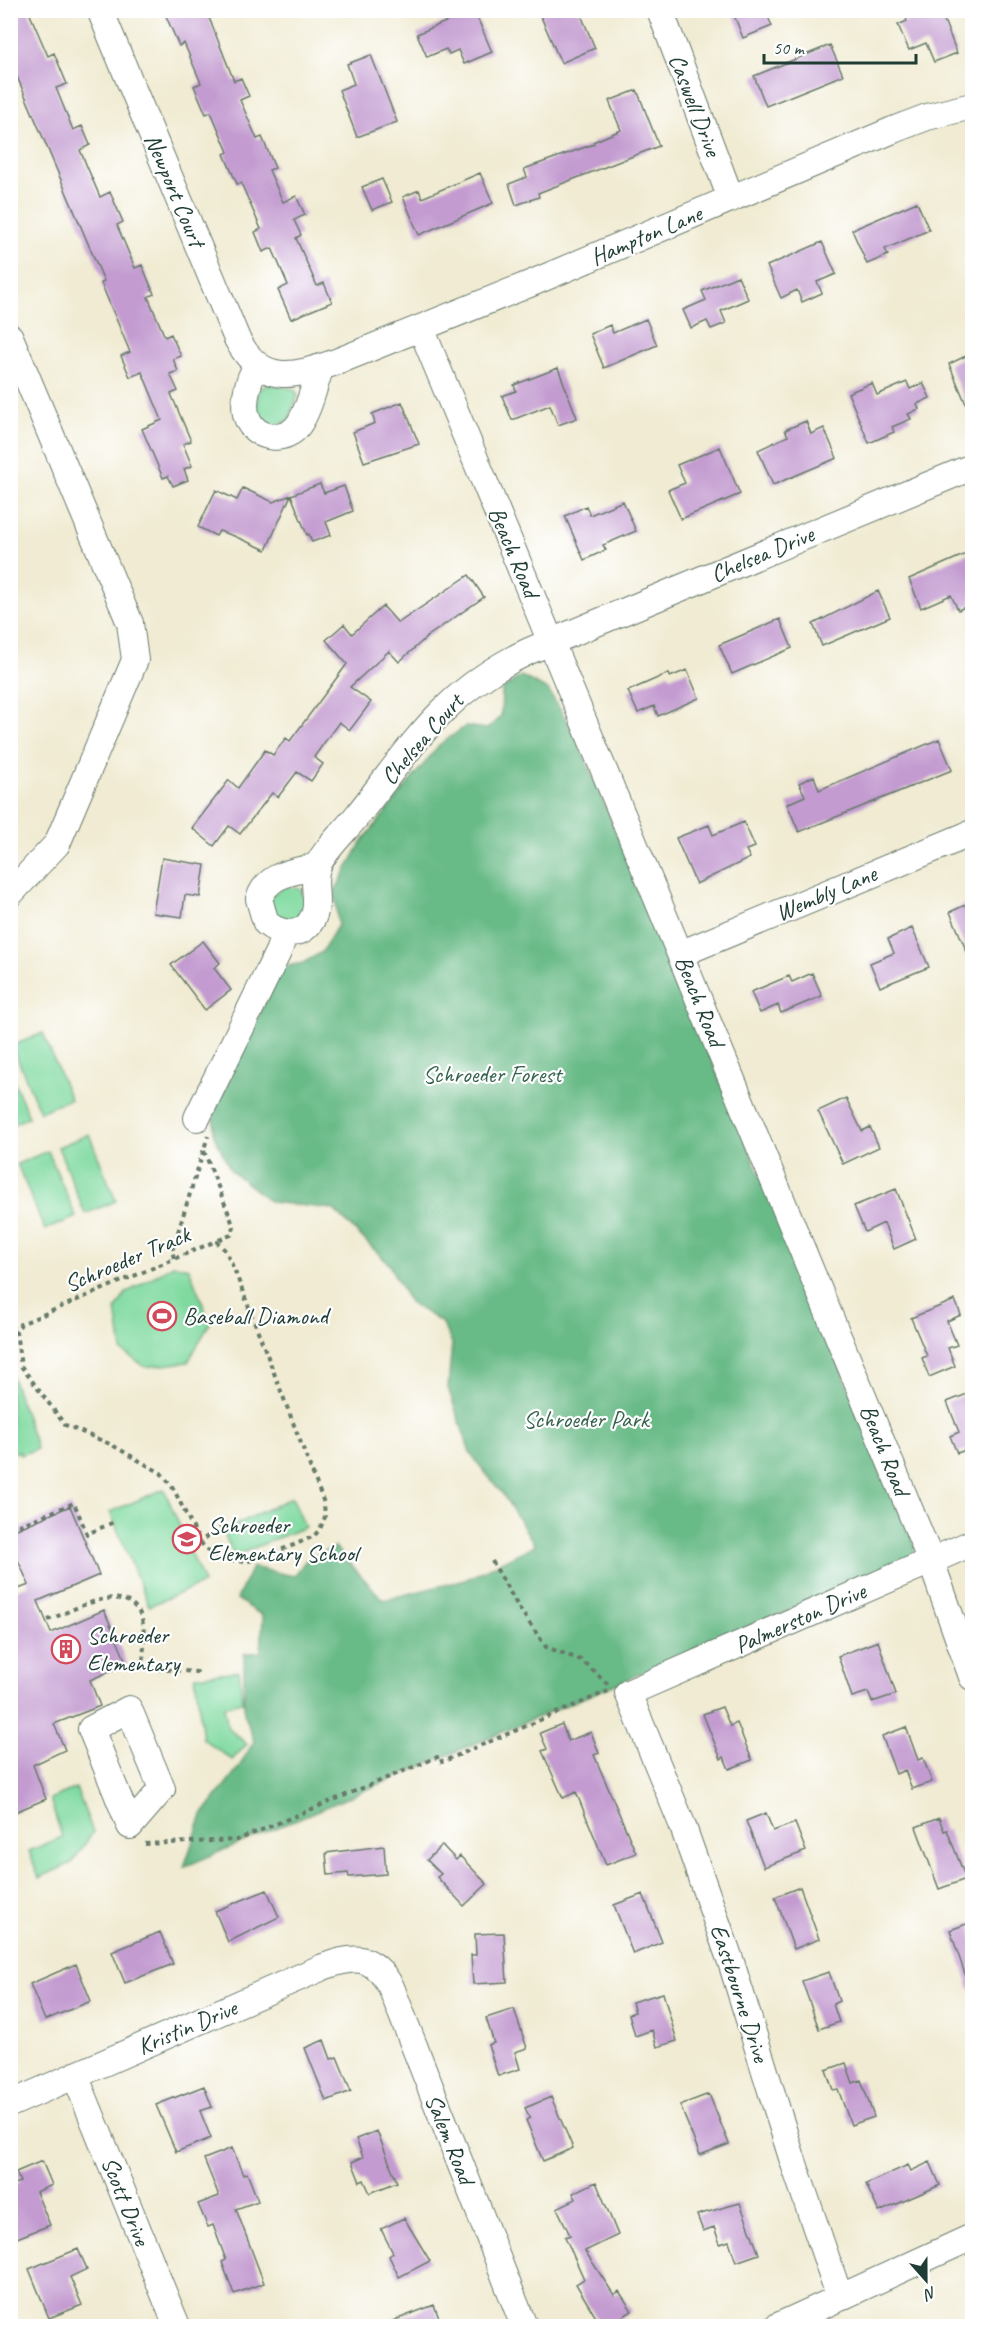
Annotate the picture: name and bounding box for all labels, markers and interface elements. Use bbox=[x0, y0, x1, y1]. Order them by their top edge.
scale bar bbox=[764, 27, 916, 65]
text: 50 m bbox=[773, 37, 806, 59]
street label: Caswell Drive bbox=[662, 50, 729, 162]
street label: Newport Court bbox=[138, 129, 213, 254]
street label: Hampton Lane bbox=[586, 197, 708, 272]
street label: Beach Road bbox=[482, 502, 548, 605]
street label: Chelsea Drive bbox=[706, 518, 820, 589]
street label: Chelsea Court bbox=[374, 686, 471, 791]
street label: Wembly Lane bbox=[771, 858, 883, 928]
street label: Beach Road bbox=[668, 951, 733, 1054]
park label: Schroeder Forest bbox=[423, 1059, 563, 1089]
street label: Schroeder Track bbox=[60, 1218, 196, 1299]
sports icon: Baseball Diamond bbox=[146, 1300, 178, 1332]
place label: Baseball Diamond bbox=[183, 1301, 331, 1331]
street label: Beach Road bbox=[853, 1400, 918, 1503]
park label: Schroeder Park bbox=[523, 1404, 651, 1434]
place label: Schroeder Elementary School bbox=[208, 1510, 362, 1568]
school or university icon: Schroeder Elementary School bbox=[171, 1523, 203, 1555]
street label: Palmerston Drive bbox=[730, 1575, 872, 1660]
place label: Schroeder Elementary bbox=[87, 1620, 181, 1678]
building icon: Schroeder Elementary bbox=[50, 1633, 82, 1665]
street label: Eastbourne Drive bbox=[704, 1920, 777, 2068]
street label: Kristin Drive bbox=[133, 1992, 243, 2061]
street label: Salem Road bbox=[418, 2090, 483, 2192]
street label: Scott Drive bbox=[95, 2152, 158, 2252]
north arrow bbox=[896, 2250, 956, 2310]
text: N bbox=[920, 2282, 939, 2305]

